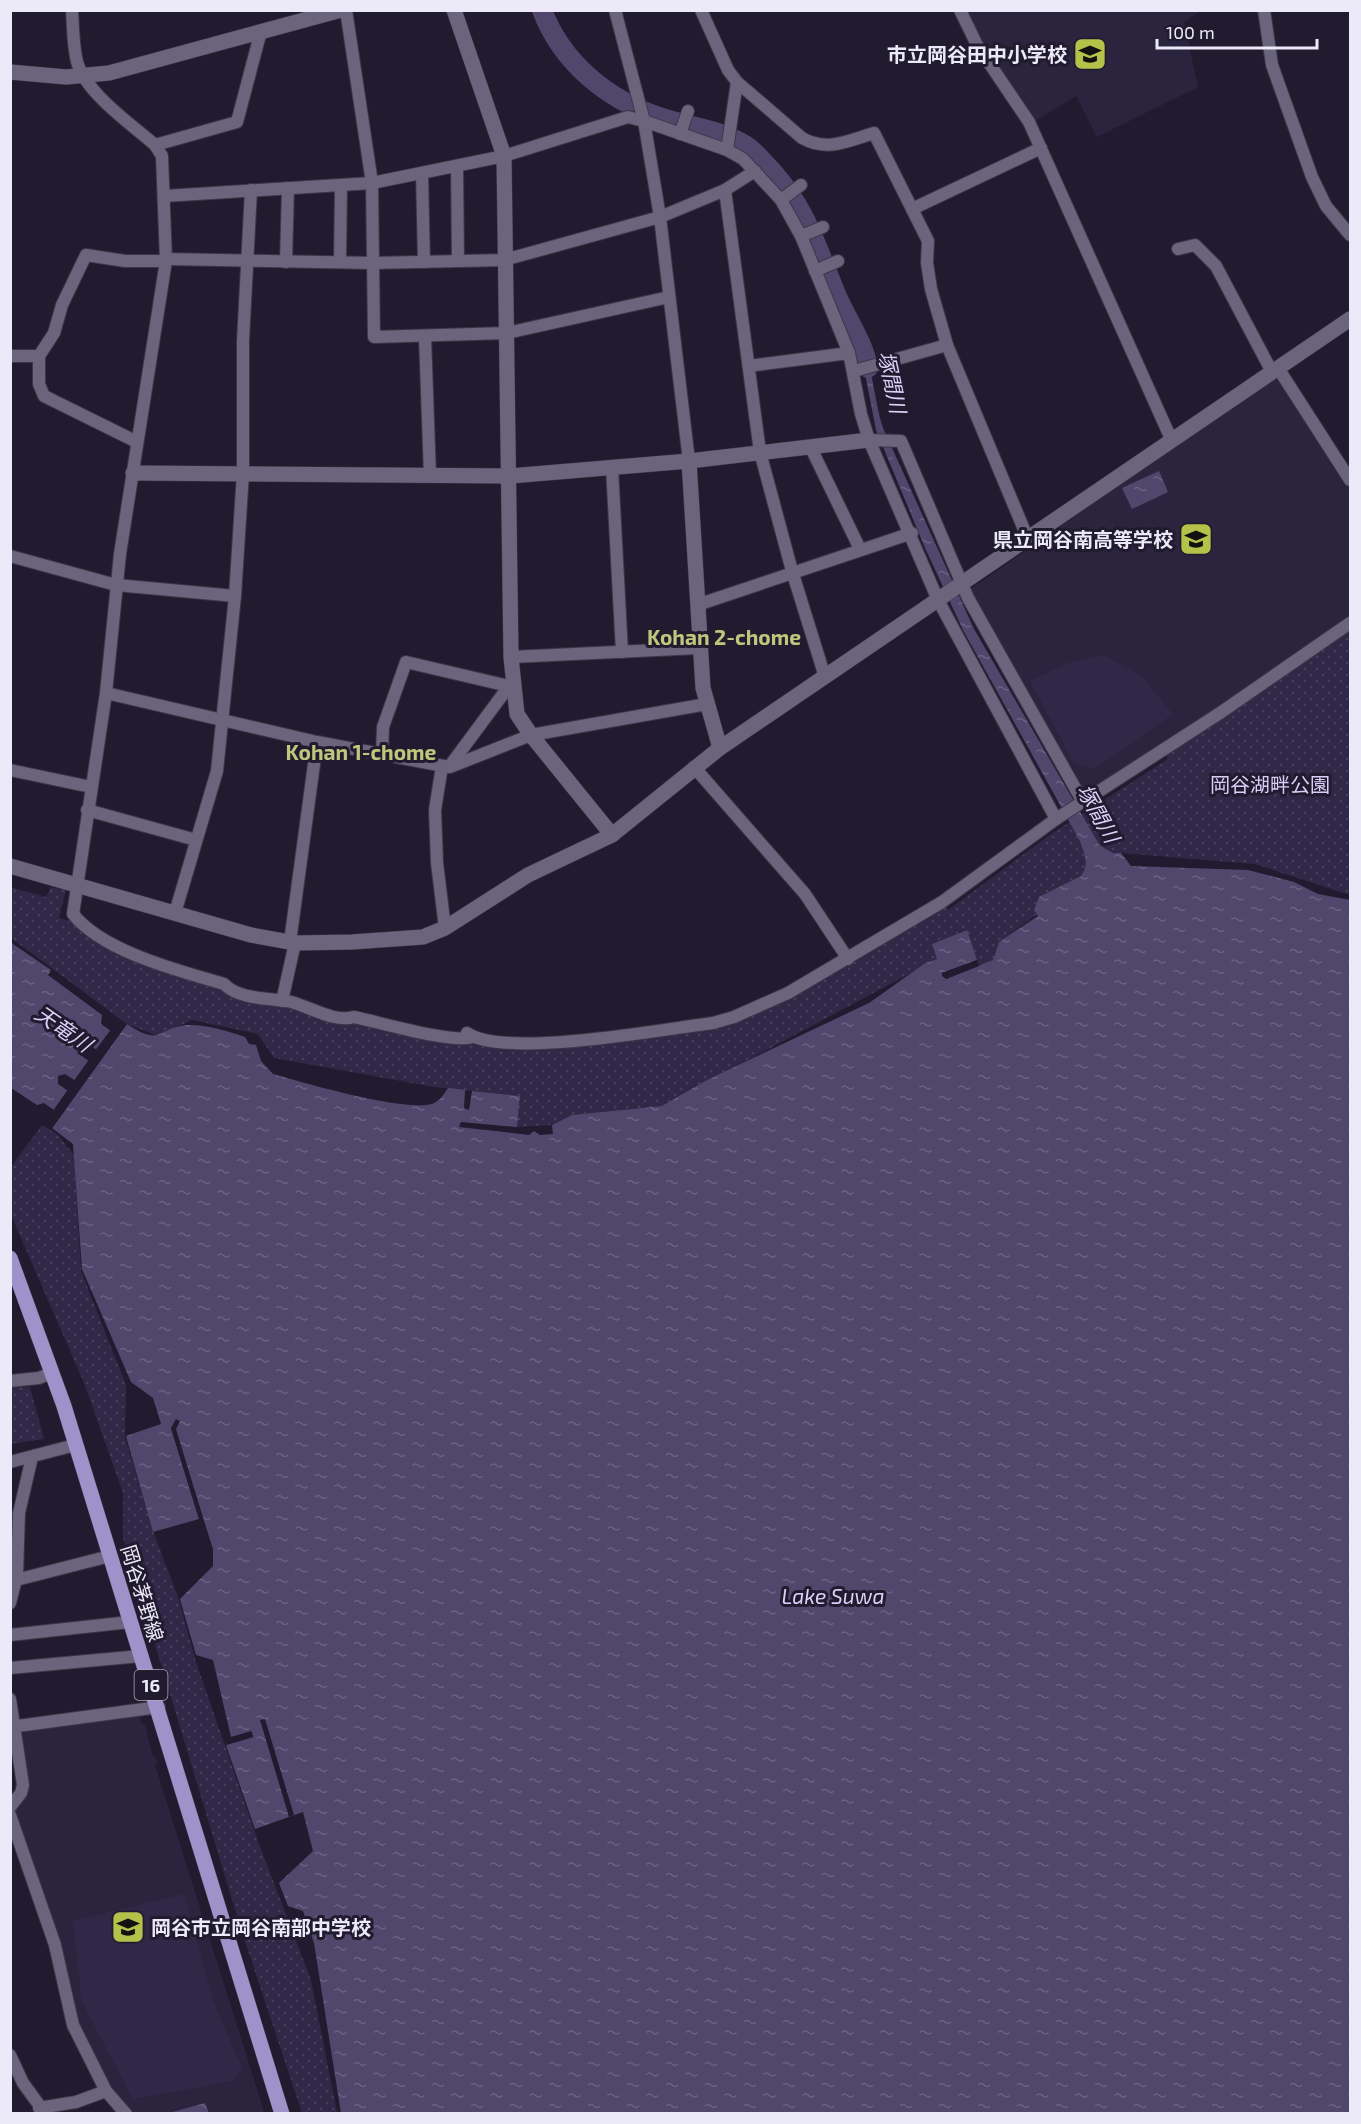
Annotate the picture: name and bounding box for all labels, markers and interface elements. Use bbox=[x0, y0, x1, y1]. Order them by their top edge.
scale bar bbox=[1157, 12, 1318, 50]
text: 100 m bbox=[1166, 21, 1215, 43]
school or university icon: 市立岡谷田中小学校 bbox=[1072, 36, 1108, 72]
place label: 市立岡谷田中小学校 bbox=[887, 42, 1067, 66]
water label: 塚間川 bbox=[874, 349, 912, 417]
school or university icon: 県立岡谷南高等学校 bbox=[1178, 521, 1214, 557]
place label: 県立岡谷南高等学校 bbox=[993, 527, 1173, 551]
district label: Kohan 2-chome bbox=[647, 624, 801, 649]
district label: Kohan 1-chome bbox=[286, 739, 437, 764]
park label: 岡谷湖畔公園 bbox=[1210, 772, 1330, 796]
water label: 塚間川 bbox=[1073, 779, 1126, 848]
water label: 天竜川 bbox=[31, 1000, 99, 1057]
street label: 岡谷茅野線 bbox=[117, 1542, 169, 1644]
water label: Lake Suwa bbox=[781, 1583, 885, 1608]
road number: 16 bbox=[134, 1670, 168, 1700]
school or university icon: 岡谷市立岡谷南部中学校 bbox=[110, 1909, 146, 1945]
place label: 岡谷市立岡谷南部中学校 bbox=[151, 1915, 371, 1939]

